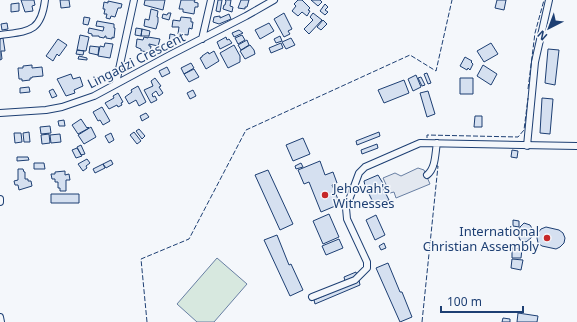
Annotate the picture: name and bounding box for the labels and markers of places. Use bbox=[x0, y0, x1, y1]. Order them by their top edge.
place label: Jehovah's Witnesses bbox=[331, 179, 395, 212]
marker: Jehovah's Witnesses bbox=[320, 190, 330, 200]
place label: International Christian Assembly bbox=[423, 222, 539, 255]
marker: International Christian Assembly bbox=[542, 233, 552, 243]

